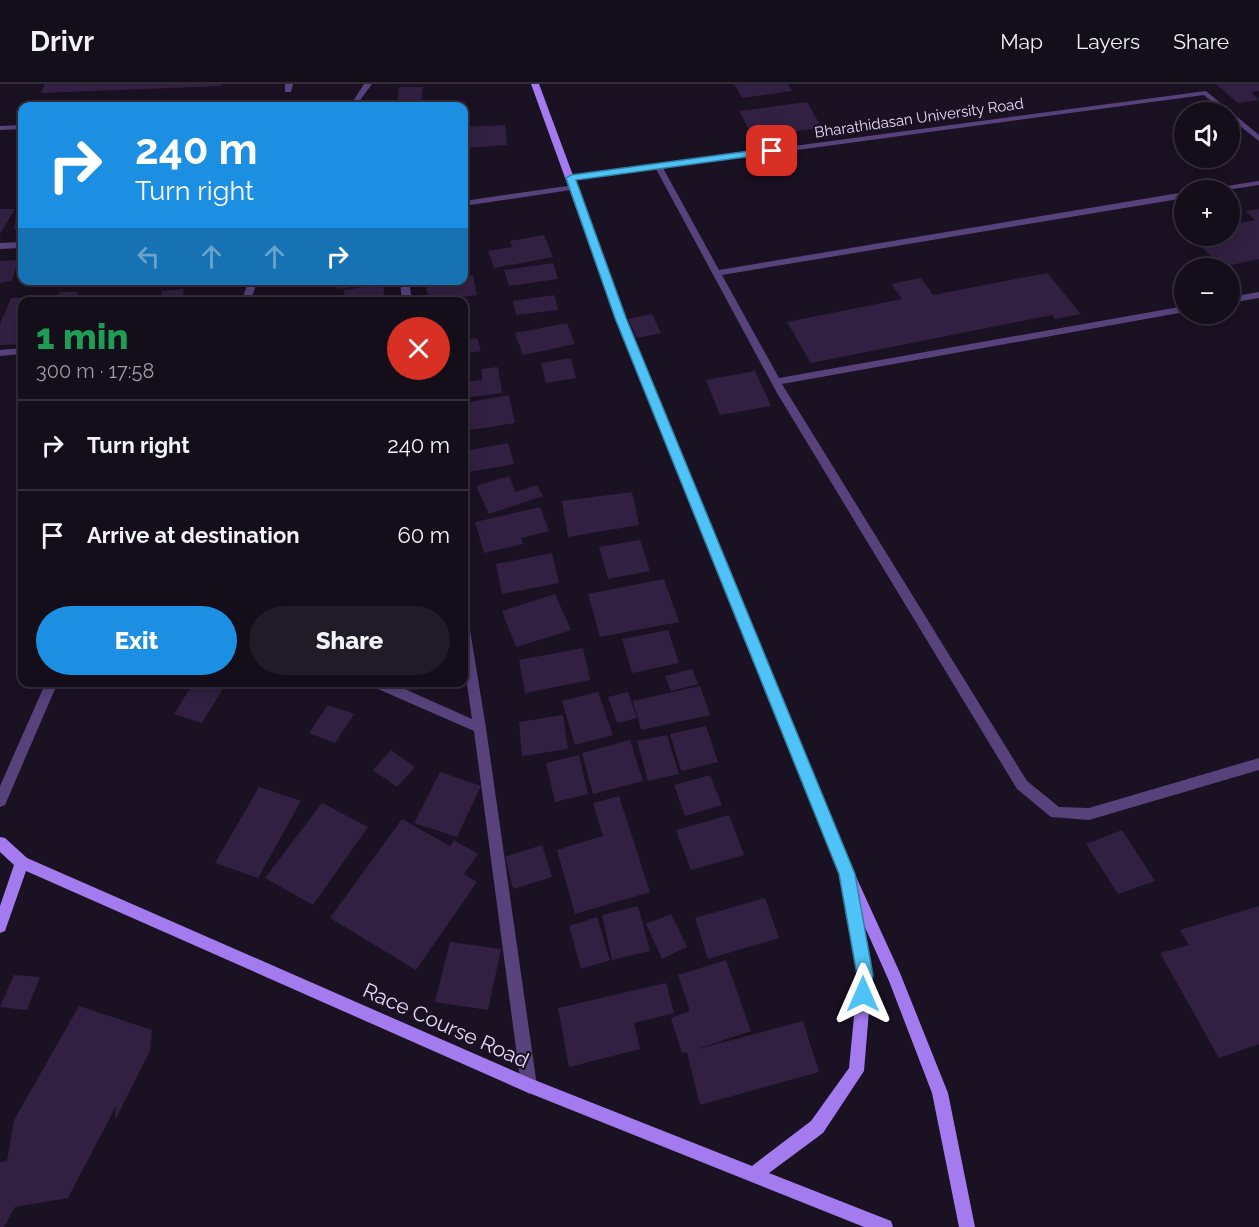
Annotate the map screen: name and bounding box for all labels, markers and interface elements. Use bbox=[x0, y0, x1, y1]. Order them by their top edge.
text: Drivr bbox=[30, 25, 94, 58]
text: Map bbox=[1000, 29, 1043, 54]
text: Layers bbox=[1076, 29, 1140, 54]
text: Share bbox=[1173, 29, 1229, 54]
street label: Bharathidasan University Road bbox=[813, 94, 1025, 142]
map controls bbox=[1174, 102, 1240, 324]
button: sound bbox=[1174, 102, 1240, 168]
text: 240 m bbox=[135, 125, 258, 174]
pin bbox=[746, 125, 797, 176]
icon: right bbox=[36, 126, 114, 204]
icon: arrive bbox=[755, 134, 788, 167]
text: Turn right bbox=[135, 175, 254, 206]
button: + bbox=[1174, 180, 1240, 246]
icon: left bbox=[132, 240, 165, 273]
icon: ahead bbox=[195, 240, 228, 273]
icon: ahead bbox=[258, 240, 291, 273]
icon: right bbox=[321, 240, 354, 273]
button: − bbox=[1174, 258, 1240, 324]
text: 1 min bbox=[36, 315, 128, 357]
button: close bbox=[387, 317, 450, 380]
text: 300 m · 17:58 bbox=[36, 359, 154, 383]
icon: right bbox=[36, 429, 69, 462]
text: Turn right bbox=[87, 432, 190, 458]
text: 240 m bbox=[387, 432, 450, 458]
icon: arrive bbox=[36, 519, 69, 552]
text: Arrive at destination bbox=[87, 522, 300, 548]
text: 60 m bbox=[397, 522, 450, 548]
button: Exit bbox=[36, 606, 237, 675]
button: Share bbox=[249, 606, 450, 675]
position arrow bbox=[831, 962, 895, 1026]
street label: Race Course Road bbox=[359, 977, 533, 1073]

